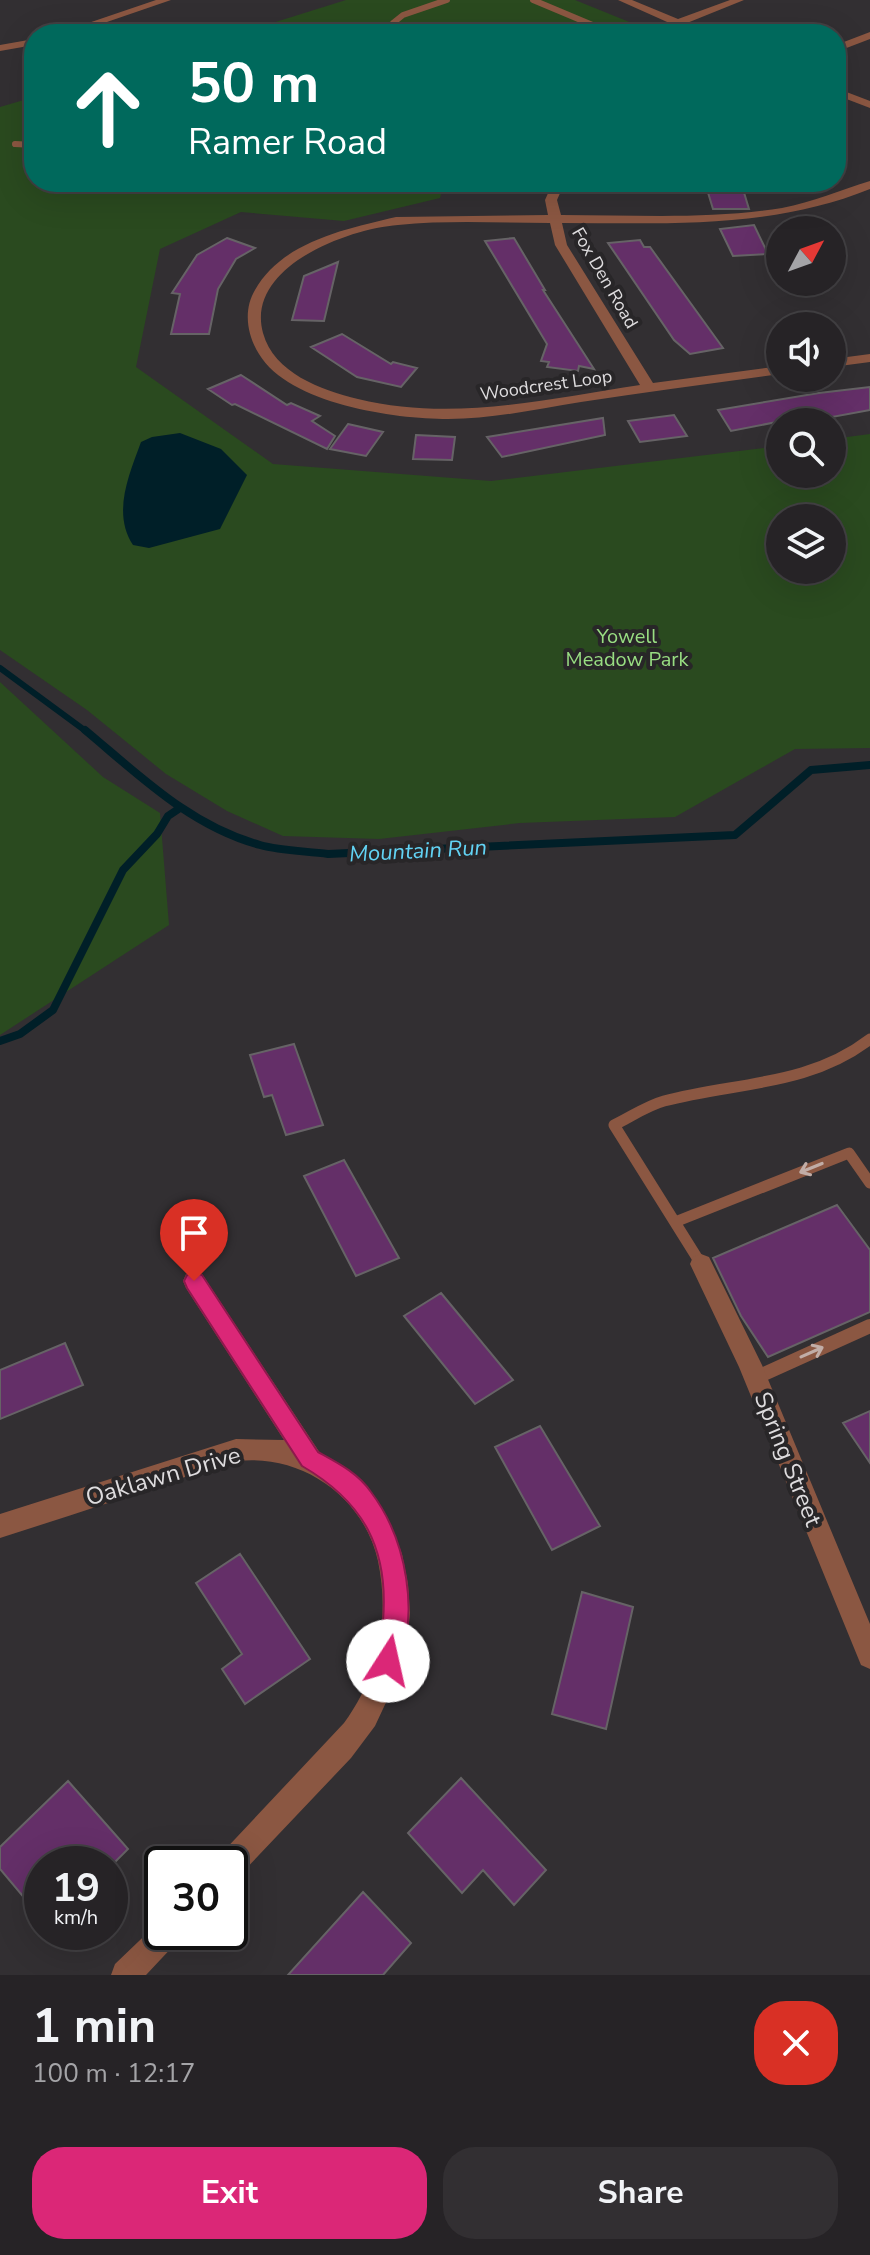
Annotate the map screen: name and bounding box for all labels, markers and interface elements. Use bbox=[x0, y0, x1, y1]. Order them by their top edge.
text: 50 m bbox=[188, 45, 319, 122]
icon: ahead bbox=[56, 56, 160, 160]
text: Ramer Road bbox=[188, 118, 387, 167]
north arrow bbox=[766, 216, 846, 296]
map controls bbox=[766, 216, 846, 584]
street label: Fox Den Road bbox=[566, 223, 644, 333]
button: sound bbox=[766, 312, 846, 392]
street label: Woodcrest Loop bbox=[478, 364, 614, 406]
button: search bbox=[766, 408, 846, 488]
button: layers bbox=[766, 504, 846, 584]
park label: Yowell Meadow Park bbox=[566, 623, 689, 673]
water label: Mountain Run bbox=[348, 832, 488, 870]
one-way arrow bbox=[799, 1162, 824, 1176]
pin bbox=[160, 1199, 228, 1281]
icon: arrive bbox=[172, 1211, 216, 1255]
one-way arrow bbox=[800, 1344, 824, 1359]
street label: Spring Street bbox=[747, 1387, 830, 1531]
street label: Oaklawn Drive bbox=[82, 1439, 244, 1513]
position arrow bbox=[346, 1619, 430, 1703]
speed limit sign: 30 bbox=[144, 1846, 248, 1950]
text: 19 bbox=[52, 1861, 100, 1915]
text: km/h bbox=[54, 1904, 98, 1931]
text: 1 min bbox=[32, 1993, 156, 2059]
button: close bbox=[754, 2001, 838, 2085]
text: 100 m · 12:17 bbox=[32, 2056, 195, 2091]
button: Exit bbox=[32, 2147, 427, 2239]
button: Share bbox=[443, 2147, 838, 2239]

